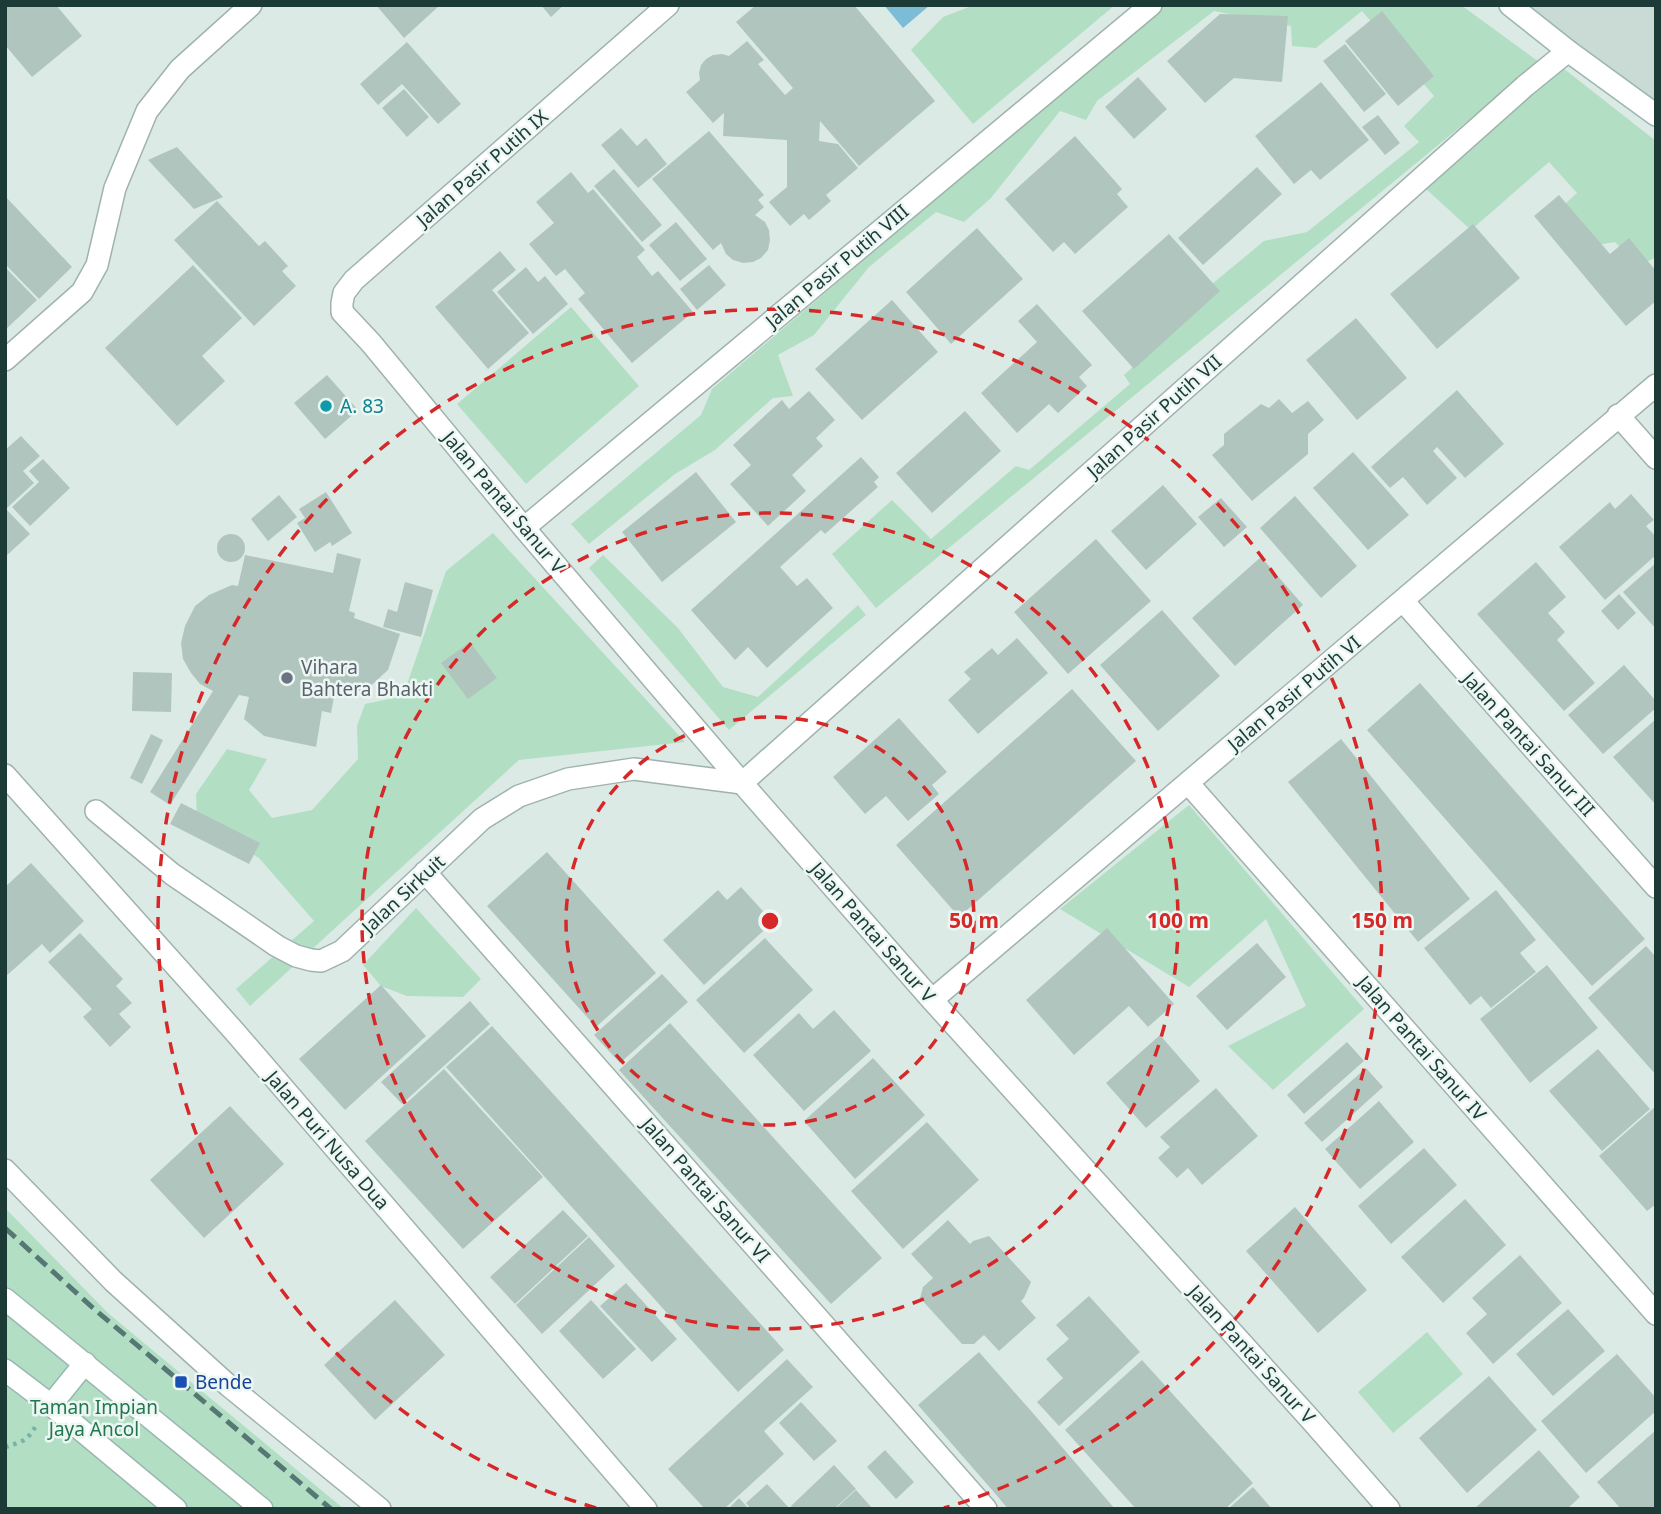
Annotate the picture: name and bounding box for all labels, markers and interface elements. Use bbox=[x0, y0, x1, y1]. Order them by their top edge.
street label: Jalan Pasir Putih IX bbox=[409, 103, 554, 234]
street label: Jalan Pasir Putih VIII bbox=[758, 198, 914, 335]
street label: Jalan Pasir Putih VII bbox=[1080, 348, 1227, 485]
place label: A. 83 bbox=[340, 393, 384, 419]
marker: A. 83 bbox=[318, 398, 334, 414]
street label: Jalan Pantai Sanur V bbox=[436, 424, 572, 579]
street label: Jalan Pasir Putih VI bbox=[1220, 630, 1366, 758]
place label: Vihara Bahtera Bhakti bbox=[301, 654, 433, 702]
street label: Jalan Pantai Sanur III bbox=[1456, 665, 1601, 822]
marker: Vihara Bahtera Bhakti bbox=[279, 670, 295, 686]
street label: Jalan Sirkuit bbox=[354, 849, 450, 941]
street label: Jalan Pantai Sanur V bbox=[803, 855, 942, 1008]
text: 50 m bbox=[949, 906, 999, 934]
text: 100 m bbox=[1147, 906, 1209, 934]
text: 150 m bbox=[1351, 906, 1413, 934]
centre of rings bbox=[758, 909, 782, 933]
street label: Jalan Pantai Sanur IV bbox=[1350, 968, 1493, 1127]
street label: Jalan Puri Nusa Dua bbox=[259, 1063, 396, 1215]
street label: Jalan Pantai Sanur VI bbox=[634, 1110, 776, 1268]
street label: Jalan Pantai Sanur V bbox=[1181, 1278, 1322, 1429]
place label: Bende bbox=[195, 1369, 252, 1395]
marker: Bende bbox=[173, 1374, 189, 1390]
park label: Taman Impian Jaya Ancol bbox=[30, 1394, 158, 1442]

